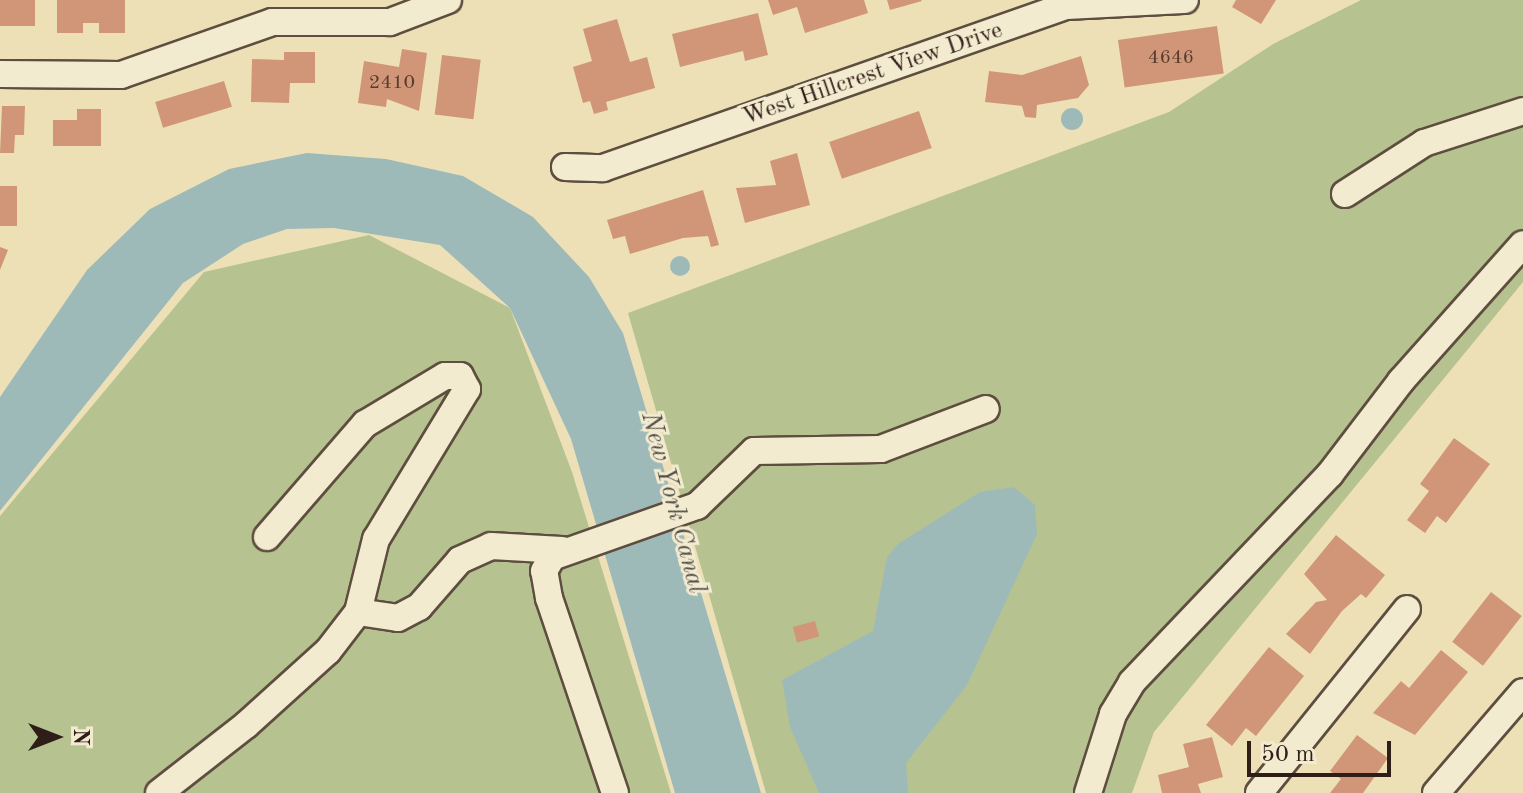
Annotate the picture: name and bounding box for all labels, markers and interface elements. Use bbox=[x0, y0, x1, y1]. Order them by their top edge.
street label: West Hillcrest View Drive bbox=[739, 17, 1007, 133]
house number: 4646 bbox=[1148, 46, 1194, 70]
house number: 2410 bbox=[369, 71, 415, 95]
water label: New York Canal bbox=[633, 409, 711, 597]
north arrow bbox=[16, 697, 96, 777]
scale bar bbox=[1251, 725, 1395, 775]
text: N bbox=[69, 729, 91, 745]
text: 50 m bbox=[1261, 743, 1315, 767]

